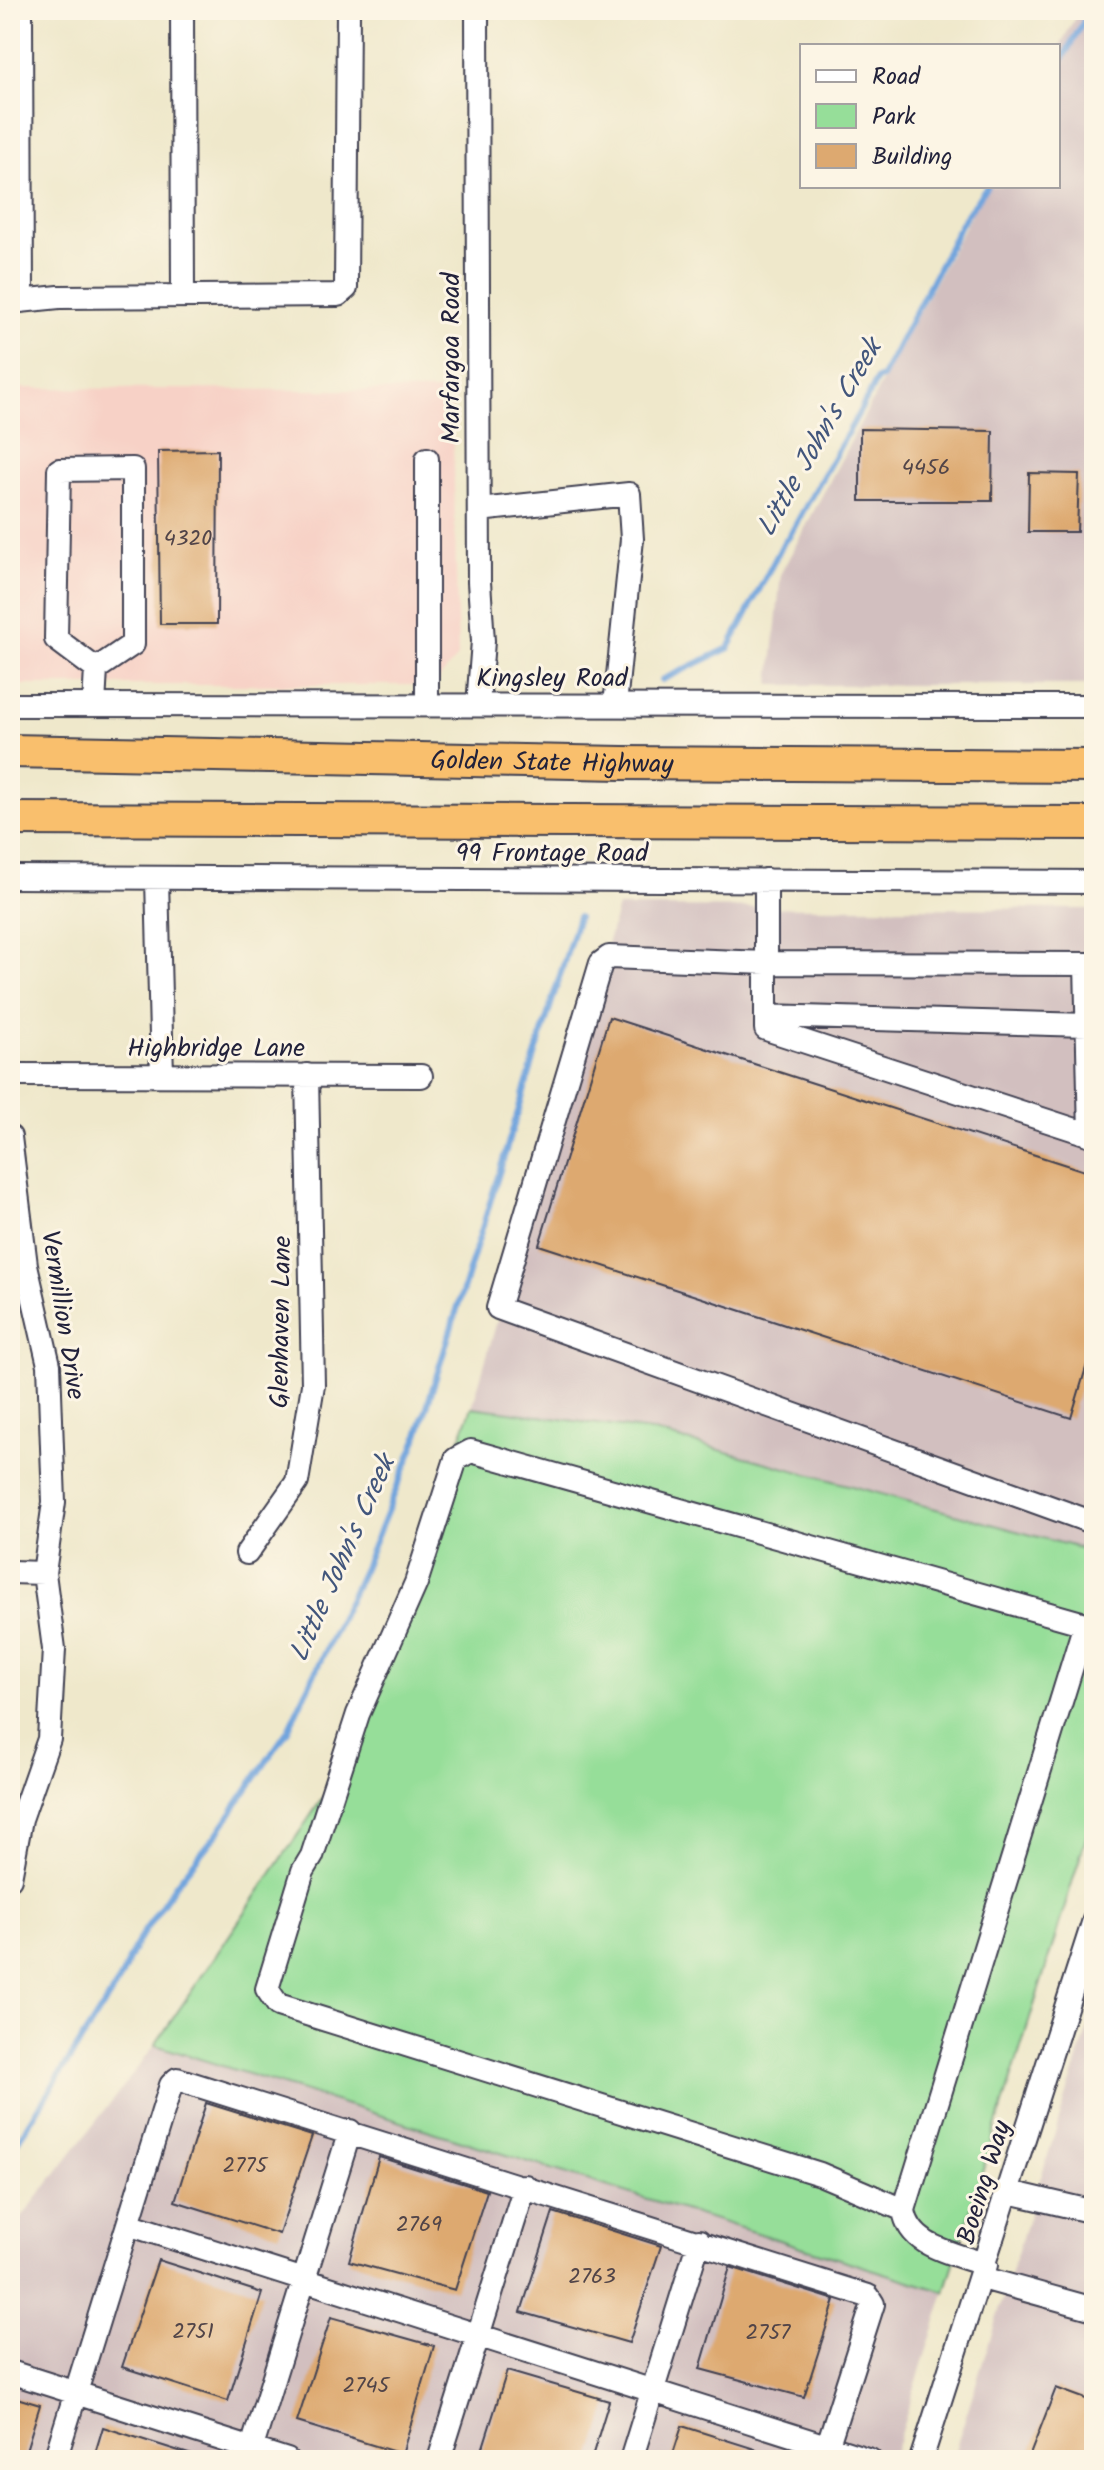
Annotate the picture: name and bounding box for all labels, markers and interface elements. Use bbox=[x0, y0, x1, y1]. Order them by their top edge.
legend bbox=[800, 44, 1060, 188]
text: Road bbox=[872, 58, 921, 97]
text: Park bbox=[872, 98, 916, 137]
text: Building bbox=[872, 138, 952, 177]
street label: Marfargoa Road bbox=[431, 272, 473, 443]
water label: Little John's Creek bbox=[745, 328, 897, 545]
house number: 4456 bbox=[902, 451, 950, 486]
house number: 4320 bbox=[164, 522, 212, 557]
street label: Kingsley Road bbox=[476, 658, 629, 700]
street label: Golden State Highway bbox=[430, 740, 674, 786]
street label: 99 Frontage Road bbox=[456, 833, 649, 875]
street label: Highbridge Lane bbox=[127, 1028, 305, 1070]
street label: Vermillion Drive bbox=[28, 1228, 96, 1403]
street label: Glenhaven Lane bbox=[259, 1235, 305, 1409]
water label: Little John's Creek bbox=[278, 1445, 410, 1669]
street label: Boeing Way bbox=[946, 2115, 1024, 2250]
house number: 2775 bbox=[223, 2149, 269, 2184]
house number: 2769 bbox=[396, 2208, 442, 2243]
house number: 2763 bbox=[568, 2260, 616, 2295]
house number: 2751 bbox=[172, 2315, 214, 2350]
house number: 2757 bbox=[746, 2316, 791, 2351]
house number: 2745 bbox=[343, 2369, 391, 2404]

